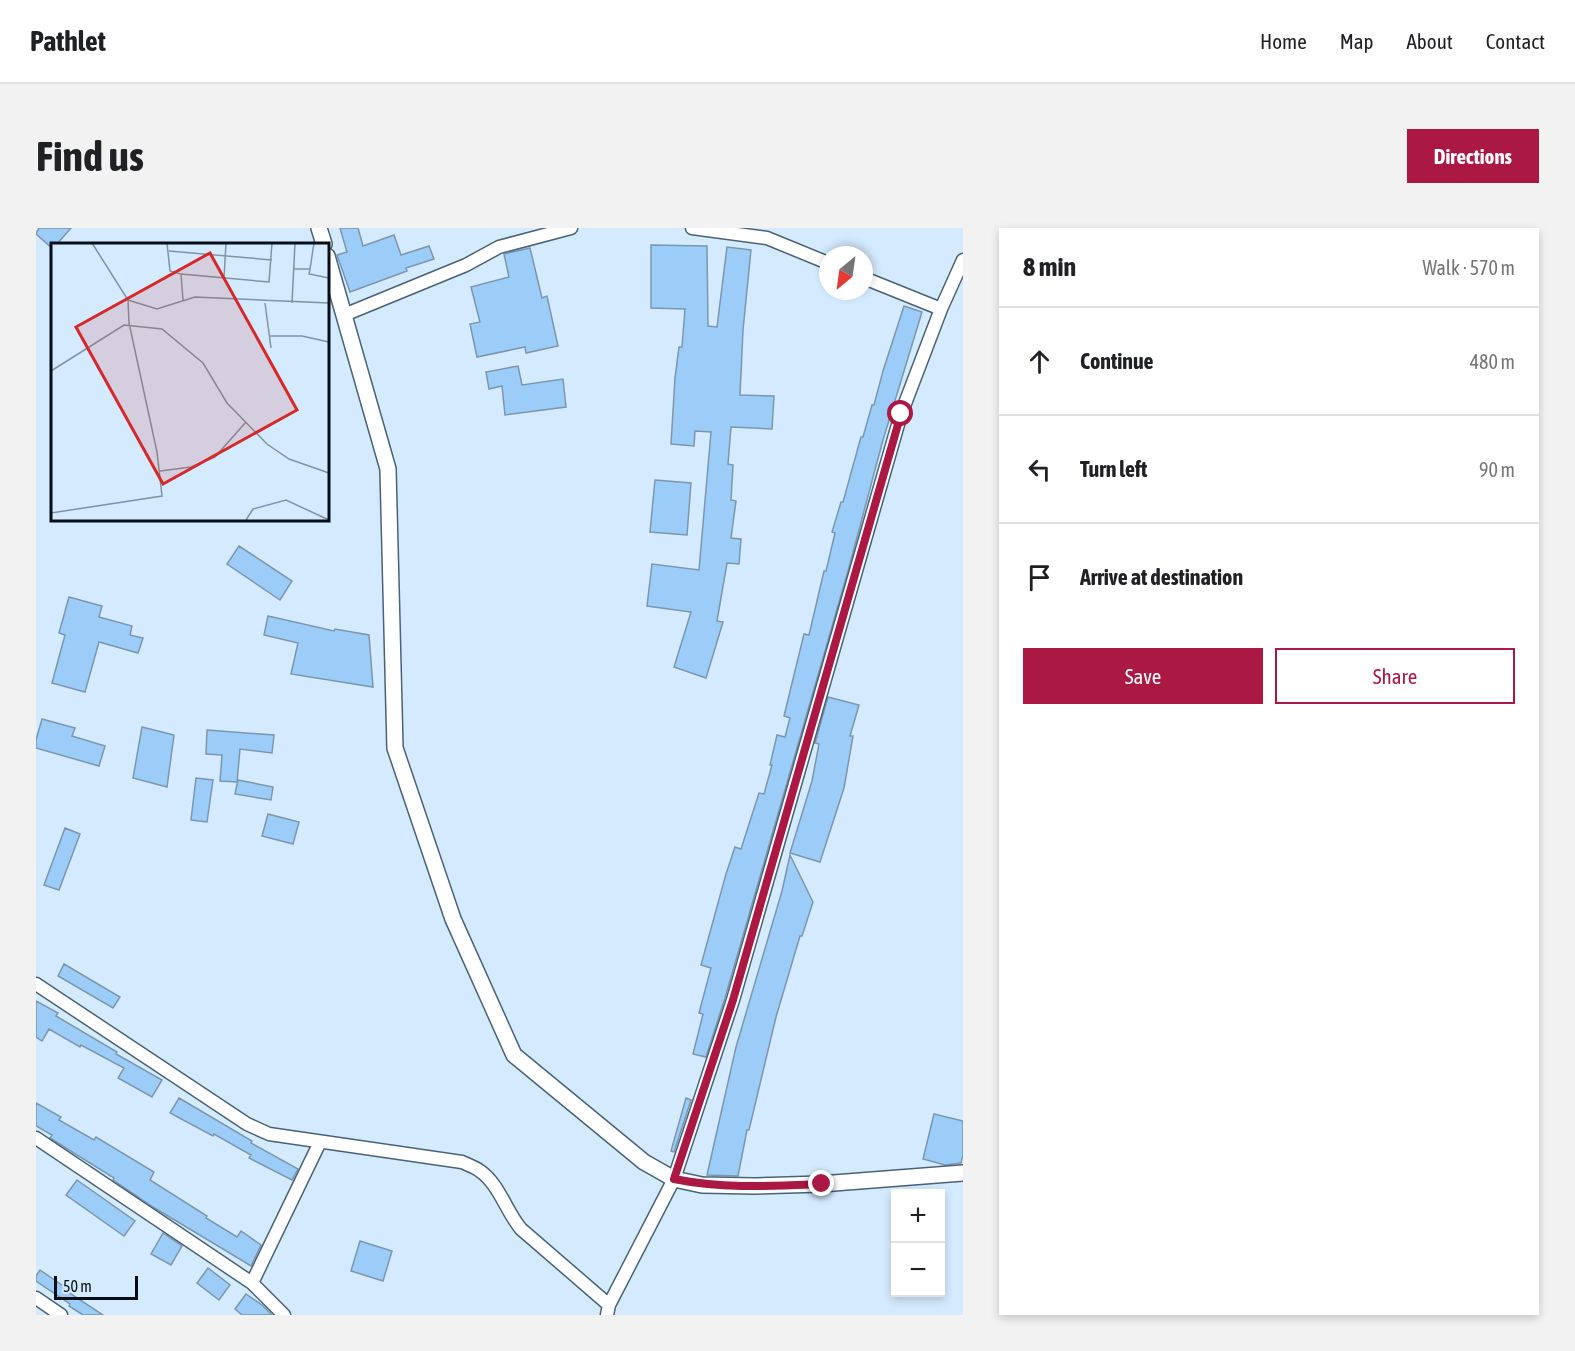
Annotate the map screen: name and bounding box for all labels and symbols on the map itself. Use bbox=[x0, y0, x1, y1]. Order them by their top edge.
inset map bbox=[51, 243, 328, 520]
north arrow bbox=[819, 246, 873, 300]
route start bbox=[887, 400, 913, 426]
route end bbox=[808, 1170, 834, 1196]
scale bar bbox=[54, 1273, 138, 1300]

